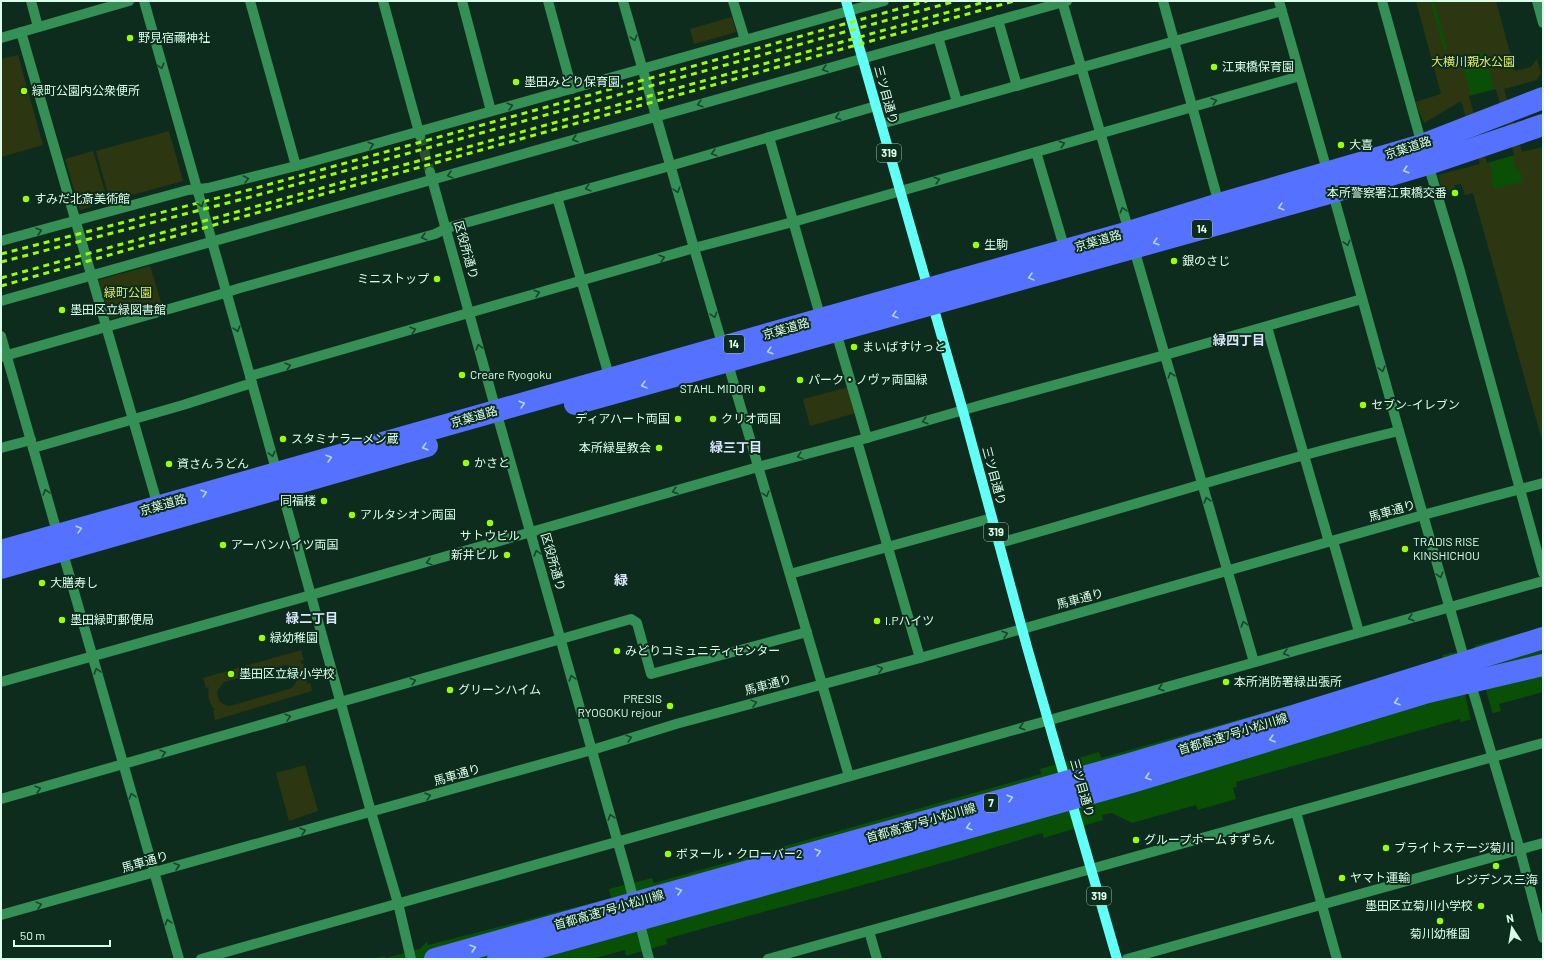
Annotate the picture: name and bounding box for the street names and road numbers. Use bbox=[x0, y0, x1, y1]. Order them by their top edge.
street label: 三ツ目通り bbox=[872, 64, 901, 126]
street label: 京葉道路 bbox=[1383, 133, 1433, 161]
road number: 319 bbox=[877, 144, 901, 162]
street label: 区役所通り bbox=[452, 219, 482, 280]
road number: 14 bbox=[1192, 220, 1212, 238]
street label: 京葉道路 bbox=[1073, 227, 1123, 253]
street label: 京葉道路 bbox=[761, 315, 811, 341]
road number: 14 bbox=[724, 335, 744, 353]
street label: 京葉道路 bbox=[449, 403, 499, 429]
street label: 三ツ目通り bbox=[980, 445, 1009, 507]
street label: 京葉道路 bbox=[138, 491, 188, 517]
street label: 馬車通り bbox=[1367, 497, 1417, 523]
road number: 319 bbox=[984, 523, 1008, 541]
street label: 区役所通り bbox=[539, 531, 569, 592]
street label: 馬車通り bbox=[1055, 585, 1105, 611]
street label: 馬車通り bbox=[743, 671, 793, 697]
street label: 首都高速7号小松川線 bbox=[1176, 710, 1289, 756]
street label: 三ツ目通り bbox=[1068, 757, 1098, 818]
street label: 馬車通り bbox=[432, 761, 482, 787]
road number: 7 bbox=[984, 794, 998, 812]
street label: 首都高速7号小松川線 bbox=[864, 800, 977, 844]
street label: 馬車通り bbox=[120, 848, 170, 874]
street label: 首都高速7号小松川線 bbox=[552, 887, 665, 931]
road number: 319 bbox=[1087, 887, 1111, 905]

